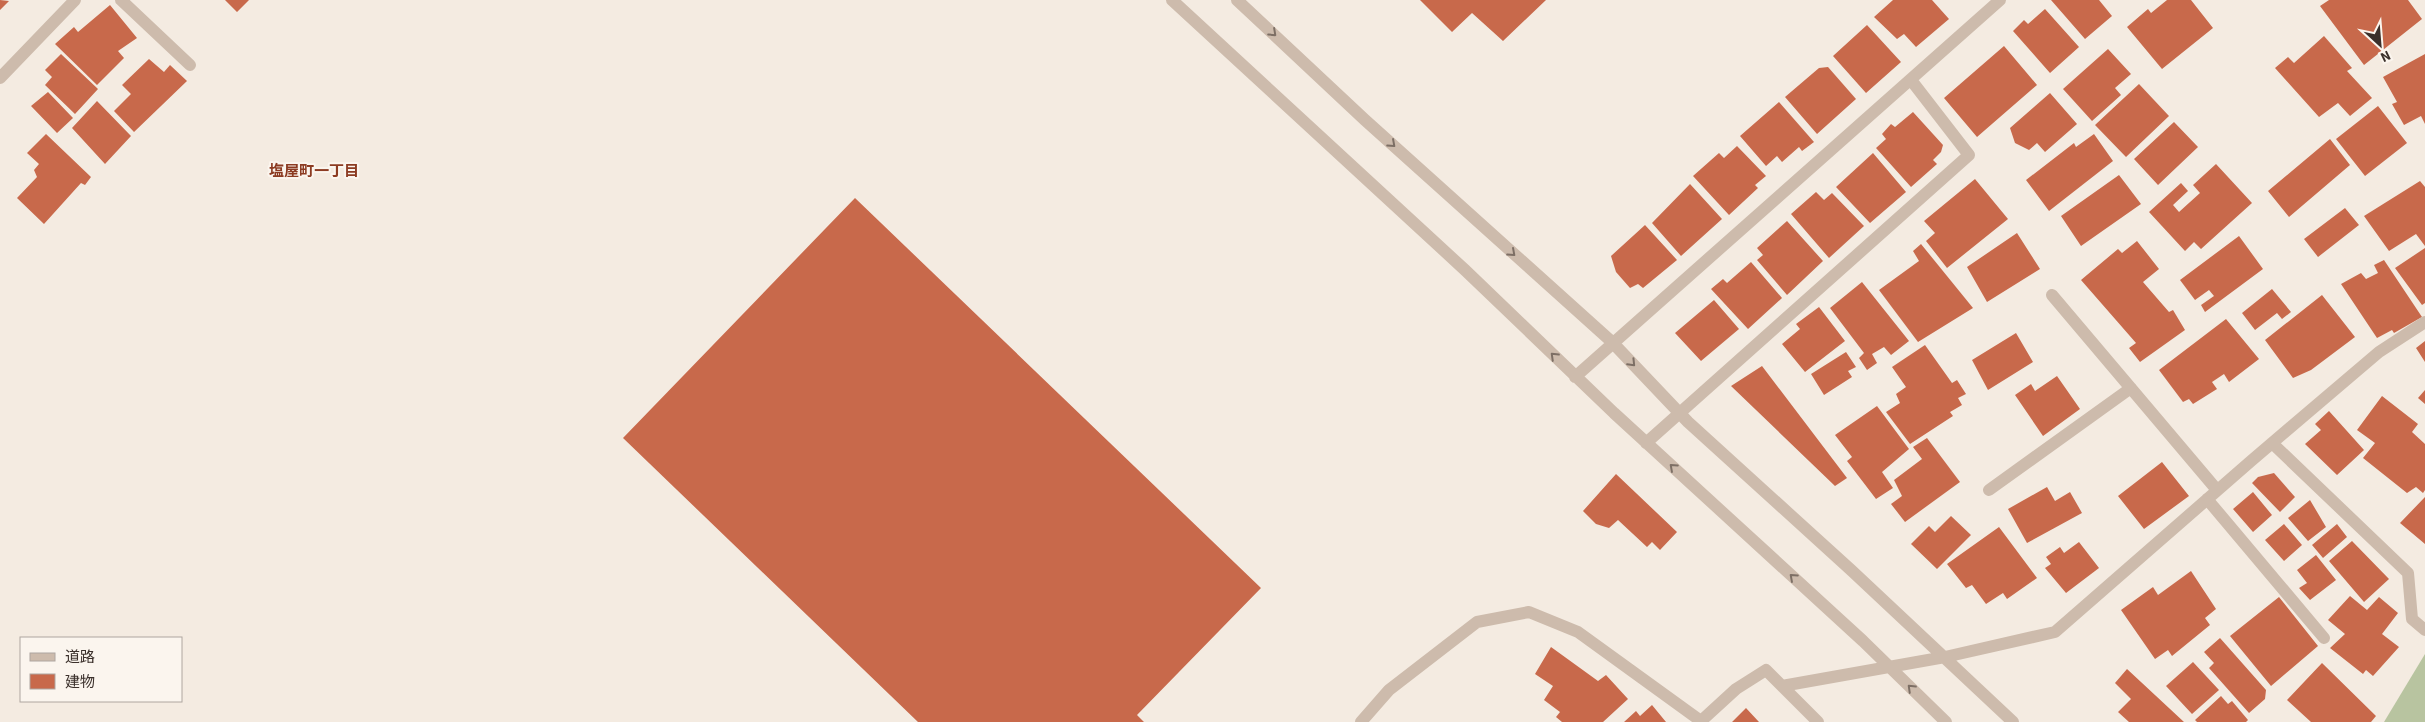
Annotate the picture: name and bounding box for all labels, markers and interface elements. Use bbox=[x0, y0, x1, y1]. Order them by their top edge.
north arrow bbox=[2355, 20, 2405, 70]
one-way arrow bbox=[1267, 27, 1276, 36]
text: N bbox=[2377, 45, 2394, 67]
one-way arrow bbox=[1386, 138, 1395, 147]
district label: 塩屋町一丁目 bbox=[269, 161, 359, 182]
one-way arrow bbox=[1507, 247, 1516, 256]
one-way arrow bbox=[1551, 353, 1560, 362]
one-way arrow bbox=[1626, 357, 1635, 366]
one-way arrow bbox=[1670, 464, 1679, 473]
one-way arrow bbox=[1789, 574, 1798, 583]
legend bbox=[20, 637, 182, 702]
text: 道路 bbox=[65, 647, 95, 668]
text: 建物 bbox=[65, 672, 95, 693]
one-way arrow bbox=[1908, 685, 1917, 694]

